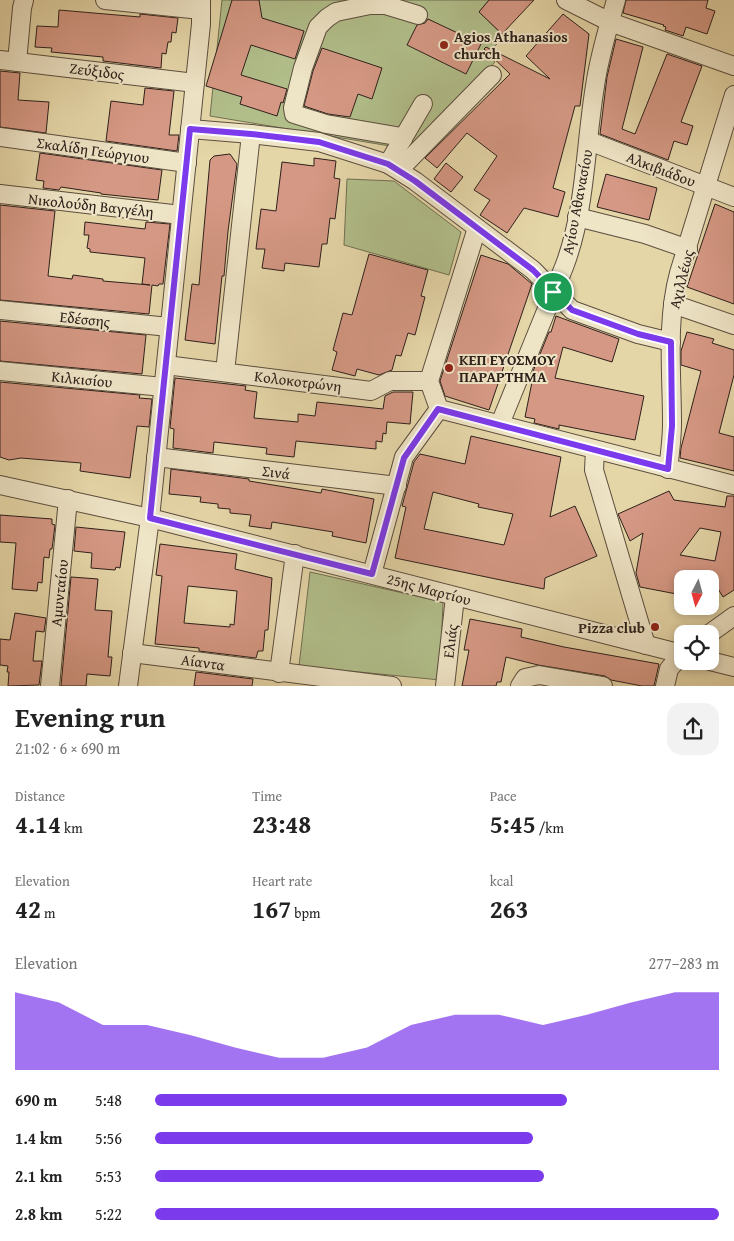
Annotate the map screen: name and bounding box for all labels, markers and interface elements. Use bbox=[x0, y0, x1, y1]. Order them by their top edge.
place label: Agios Athanasios church bbox=[454, 26, 568, 64]
marker: Agios Athanasios church bbox=[438, 39, 450, 51]
street label: Ζεύξιδος bbox=[68, 57, 126, 85]
street label: Σκαλίδη Γεώργιου bbox=[35, 132, 151, 168]
street label: Αλκιβιάδου bbox=[623, 146, 699, 192]
street label: Αγίου Αθανασίου bbox=[556, 147, 598, 256]
street label: Νικολούδη Βαγγέλη bbox=[27, 188, 155, 222]
street label: Αχιλλέως bbox=[664, 247, 699, 311]
pin bbox=[532, 271, 574, 313]
icon: arrive bbox=[539, 278, 567, 306]
street label: Εδέσσης bbox=[59, 306, 112, 332]
place label: ΚΕΠ ΕΥΟΣΜΟΥ ΠΑΡΑΡΤΗΜΑ bbox=[459, 349, 556, 387]
marker: ΚΕΠ ΕΥΟΣΜΟΥ ΠΑΡΑΡΤΗΜΑ bbox=[443, 362, 455, 374]
street label: Κιλκισίου bbox=[51, 365, 114, 393]
street label: Κολοκοτρώνη bbox=[253, 365, 343, 397]
street label: Σινά bbox=[261, 460, 291, 484]
street label: Αμυνταίου bbox=[45, 558, 73, 628]
street label: 25ης Μαρτίου bbox=[385, 568, 474, 610]
north arrow bbox=[674, 570, 719, 615]
map controls bbox=[674, 570, 719, 670]
place label: Pizza club bbox=[578, 617, 645, 638]
marker: Pizza club bbox=[649, 621, 661, 633]
street label: Ελιάς bbox=[437, 622, 463, 659]
button: locate bbox=[674, 625, 719, 670]
street label: Αίαντα bbox=[180, 649, 226, 675]
text: Evening run bbox=[15, 696, 166, 737]
button: share bbox=[667, 703, 719, 755]
text: 21:02 · 6 × 690 m bbox=[15, 736, 120, 760]
text: Distance bbox=[15, 786, 65, 806]
text: Time bbox=[252, 786, 282, 806]
text: Pace bbox=[490, 786, 517, 806]
text: 4.14 bbox=[15, 806, 61, 842]
text: 23:48 bbox=[252, 806, 311, 842]
text: 5:45 bbox=[490, 806, 536, 842]
text: km bbox=[61, 818, 83, 838]
text: /km bbox=[536, 818, 564, 838]
text: Elevation bbox=[15, 871, 70, 891]
text: Heart rate bbox=[252, 871, 312, 891]
text: kcal bbox=[490, 871, 514, 891]
text: 42 bbox=[15, 891, 41, 927]
text: 167 bbox=[252, 891, 291, 927]
text: 263 bbox=[490, 891, 529, 927]
text: m bbox=[41, 903, 55, 923]
text: bpm bbox=[291, 903, 321, 923]
text: Elevation bbox=[15, 951, 78, 975]
text: 277–283 m bbox=[649, 951, 719, 975]
text: 690 m bbox=[15, 1088, 57, 1112]
text: 5:48 bbox=[95, 1088, 122, 1112]
text: 1.4 km bbox=[15, 1126, 62, 1150]
text: 5:56 bbox=[95, 1126, 122, 1150]
text: 2.1 km bbox=[15, 1164, 62, 1188]
text: 5:53 bbox=[95, 1164, 122, 1188]
text: 2.8 km bbox=[15, 1202, 62, 1226]
text: 5:22 bbox=[95, 1202, 122, 1226]

